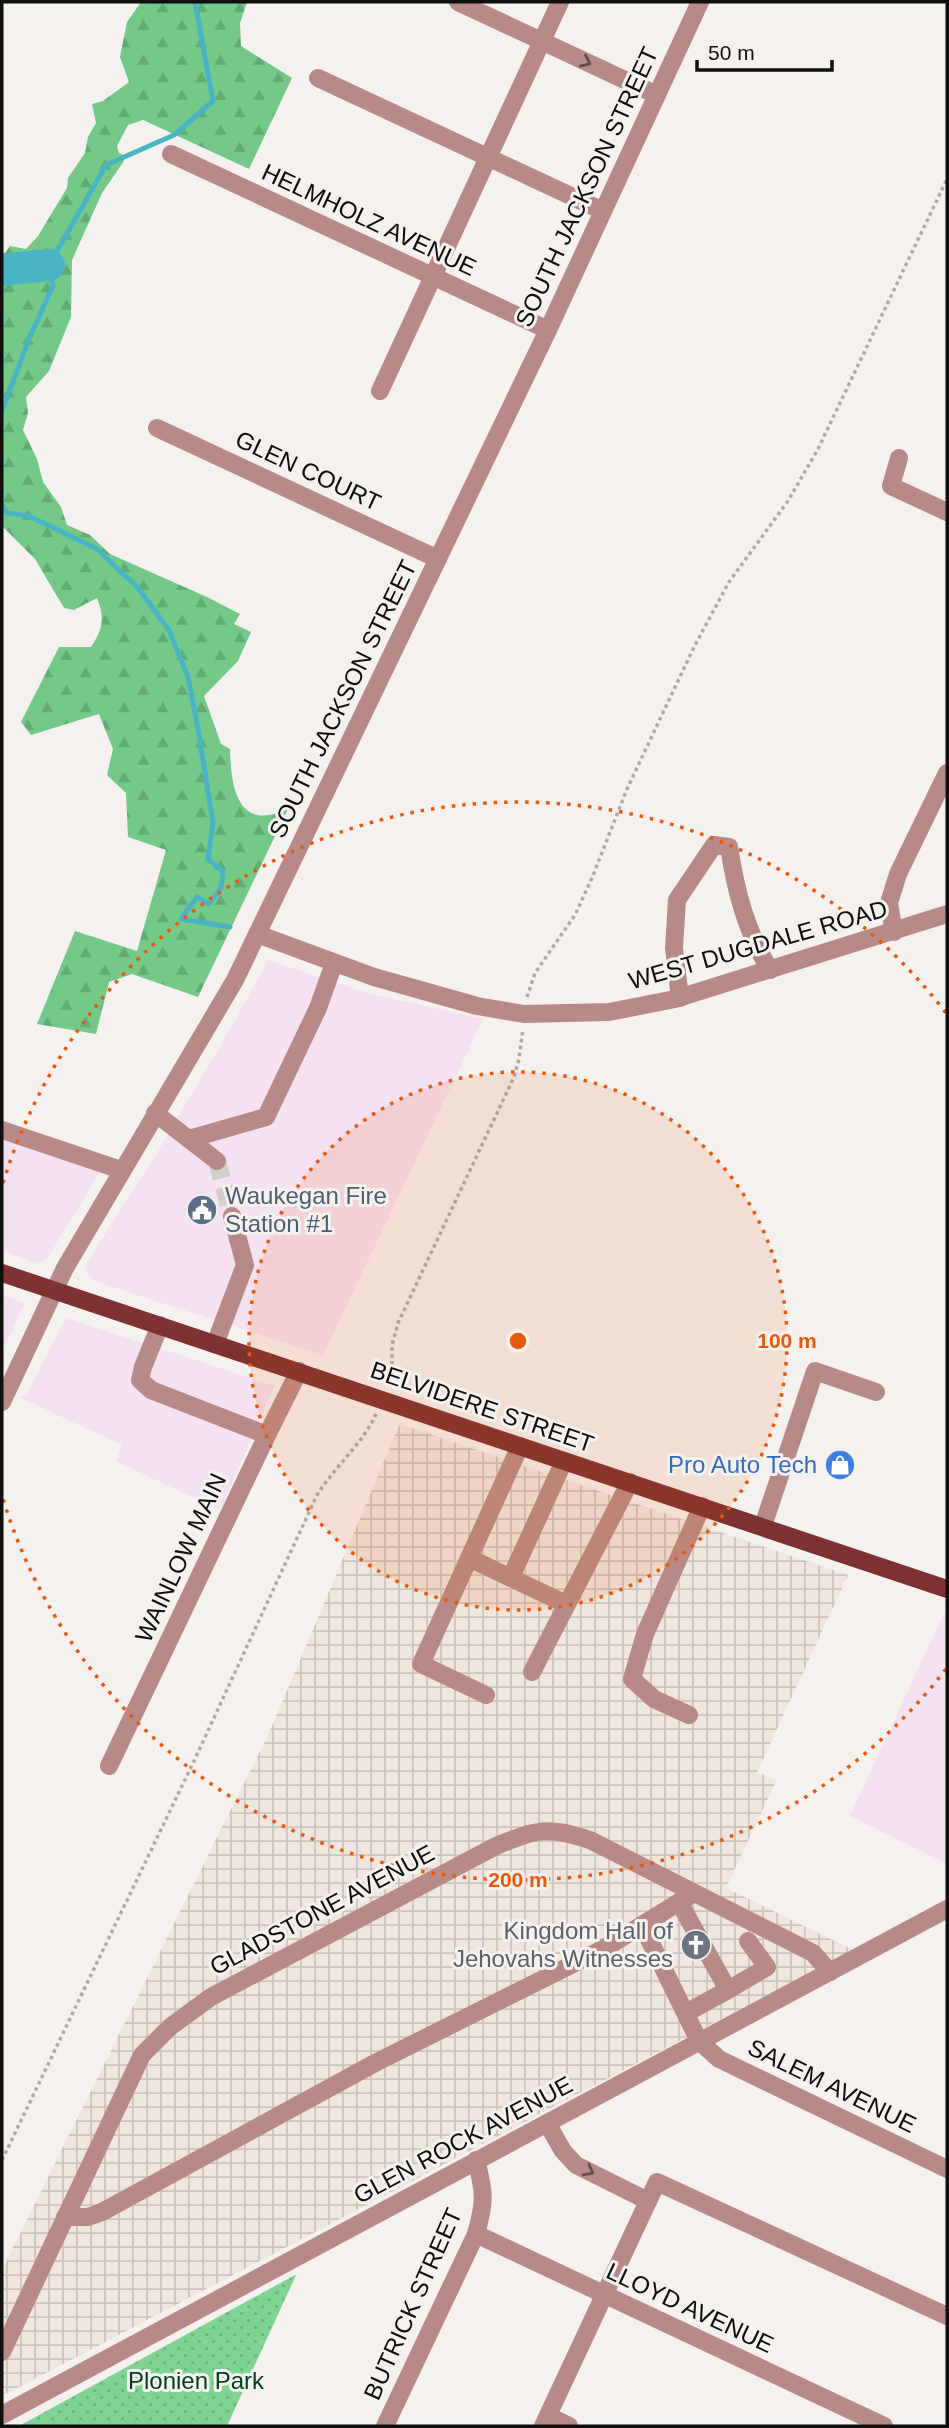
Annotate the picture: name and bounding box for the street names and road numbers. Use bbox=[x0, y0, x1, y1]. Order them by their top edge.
street label: SOUTH JACKSON STREET bbox=[510, 42, 663, 331]
street label: HELMHOLZ AVENUE bbox=[258, 158, 480, 281]
street label: GLEN COURT bbox=[231, 425, 385, 516]
street label: SOUTH JACKSON STREET bbox=[263, 555, 422, 842]
street label: WEST DUGDALE ROAD bbox=[626, 895, 890, 994]
street label: BELVIDERE STREET bbox=[367, 1356, 598, 1458]
street label: WAINLOW MAIN bbox=[130, 1469, 231, 1646]
street label: GLADSTONE AVENUE bbox=[205, 1839, 438, 1980]
street label: SALEM AVENUE bbox=[744, 2033, 921, 2138]
street label: GLEN ROCK AVENUE bbox=[349, 2070, 577, 2209]
street label: BUTRICK STREET bbox=[358, 2204, 467, 2404]
street label: LLOYD AVENUE bbox=[602, 2257, 778, 2358]

